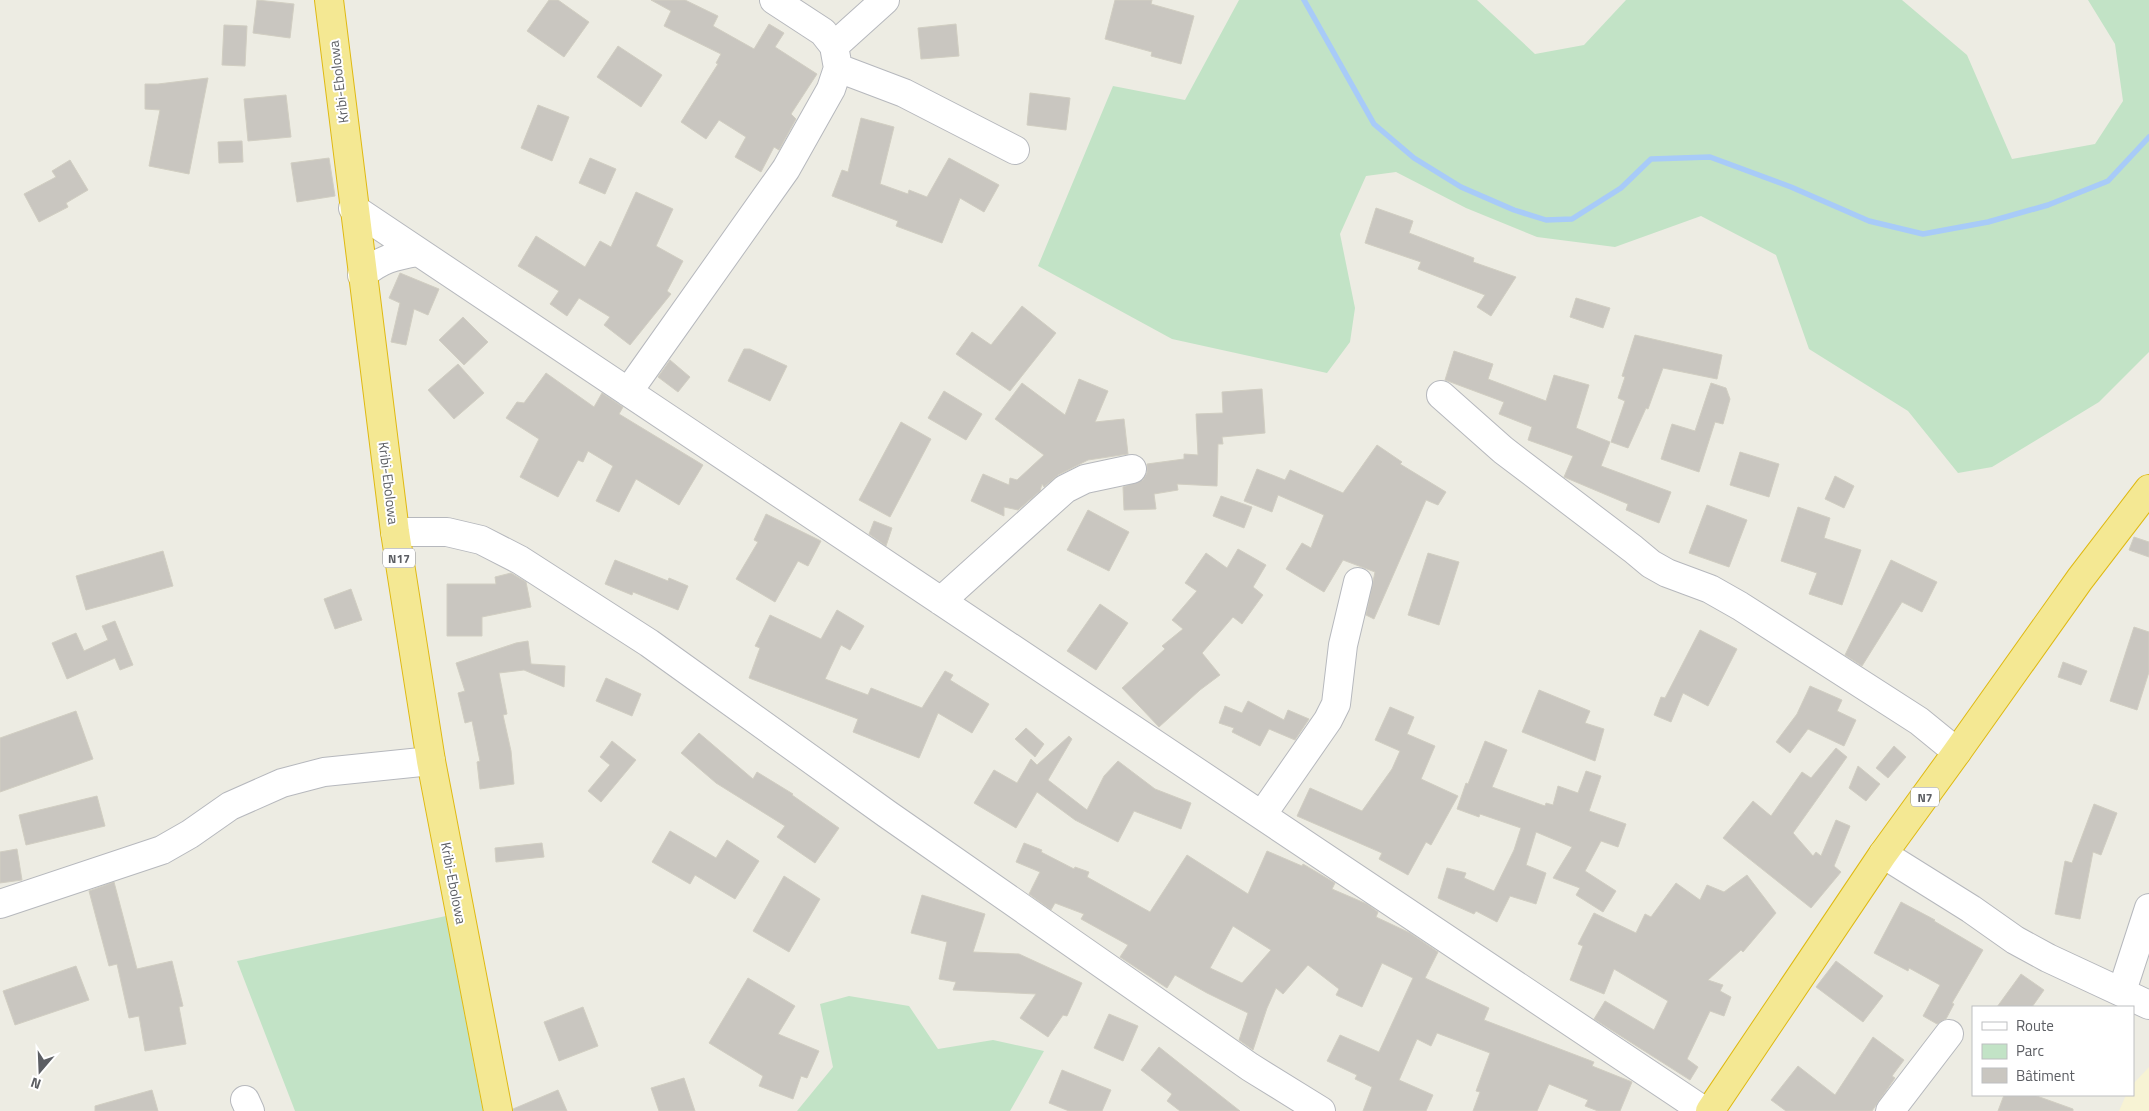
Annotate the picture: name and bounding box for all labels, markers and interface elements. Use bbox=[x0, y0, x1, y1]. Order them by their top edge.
street label: Kribi-Ebolowa bbox=[323, 39, 353, 125]
street label: Kribi-Ebolowa bbox=[374, 440, 404, 526]
road number: N17 bbox=[383, 548, 415, 568]
road number: N7 bbox=[1911, 788, 1939, 806]
street label: Kribi-Ebolowa bbox=[436, 840, 472, 926]
legend bbox=[1972, 1006, 2134, 1096]
text: Route bbox=[2016, 1014, 2054, 1037]
text: Parc bbox=[2016, 1039, 2044, 1062]
north arrow bbox=[15, 1046, 65, 1096]
text: Bâtiment bbox=[2016, 1064, 2075, 1087]
text: N bbox=[28, 1072, 44, 1095]

